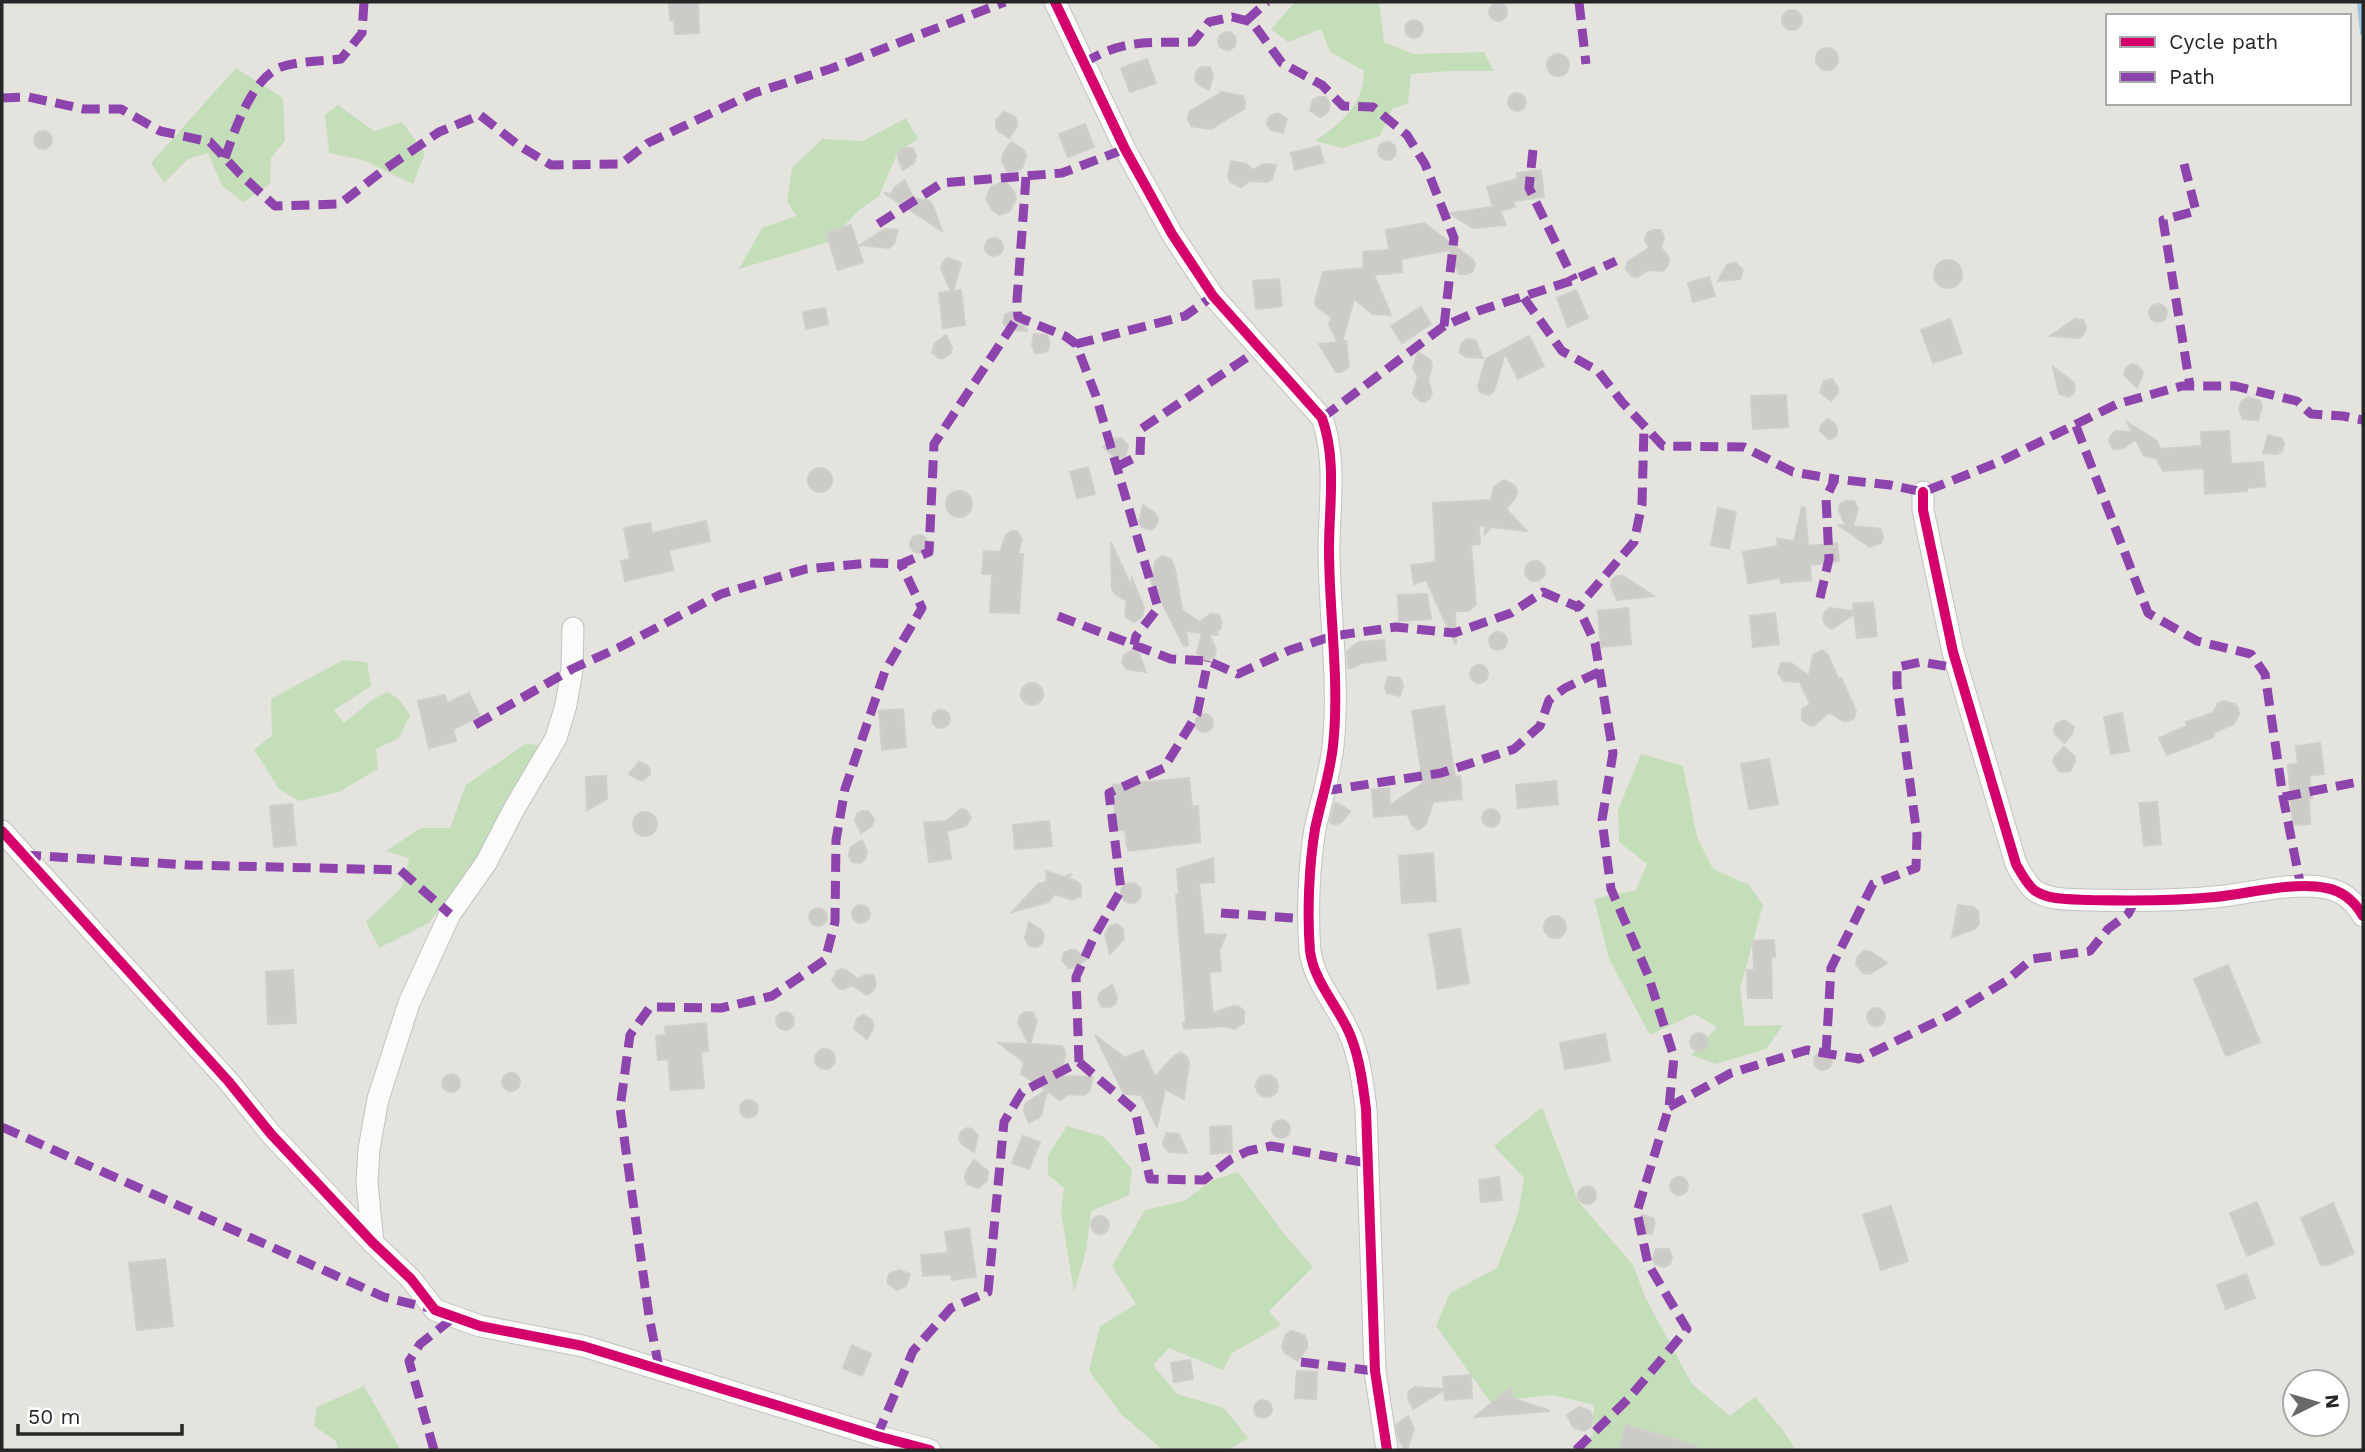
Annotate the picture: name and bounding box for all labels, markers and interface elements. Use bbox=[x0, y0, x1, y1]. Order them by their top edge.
legend bbox=[2106, 14, 2351, 105]
text: Cycle path bbox=[2169, 29, 2278, 54]
text: Path bbox=[2169, 64, 2215, 89]
north arrow bbox=[2281, 1368, 2351, 1438]
scale bar bbox=[18, 1392, 182, 1436]
text: N bbox=[2320, 1394, 2345, 1410]
text: 50 m bbox=[28, 1404, 80, 1429]

